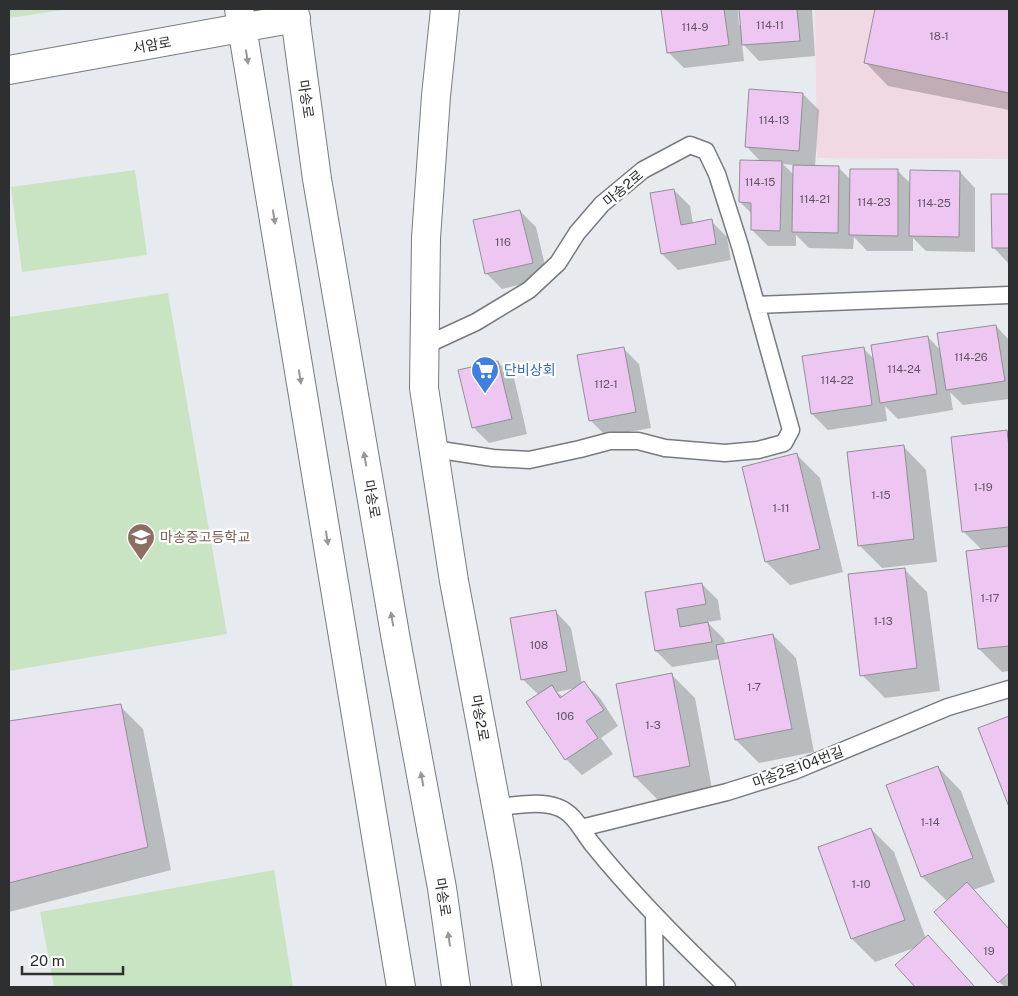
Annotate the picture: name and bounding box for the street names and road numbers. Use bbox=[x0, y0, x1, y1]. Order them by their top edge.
street label: 서암로 bbox=[132, 34, 173, 56]
street label: 마송로 bbox=[295, 79, 317, 119]
street label: 마송2로 bbox=[600, 167, 646, 209]
street label: 마송로 bbox=[361, 479, 383, 520]
street label: 마송2로 bbox=[468, 693, 492, 743]
street label: 마송2로104번길 bbox=[750, 743, 846, 791]
street label: 마송로 bbox=[432, 877, 454, 917]

